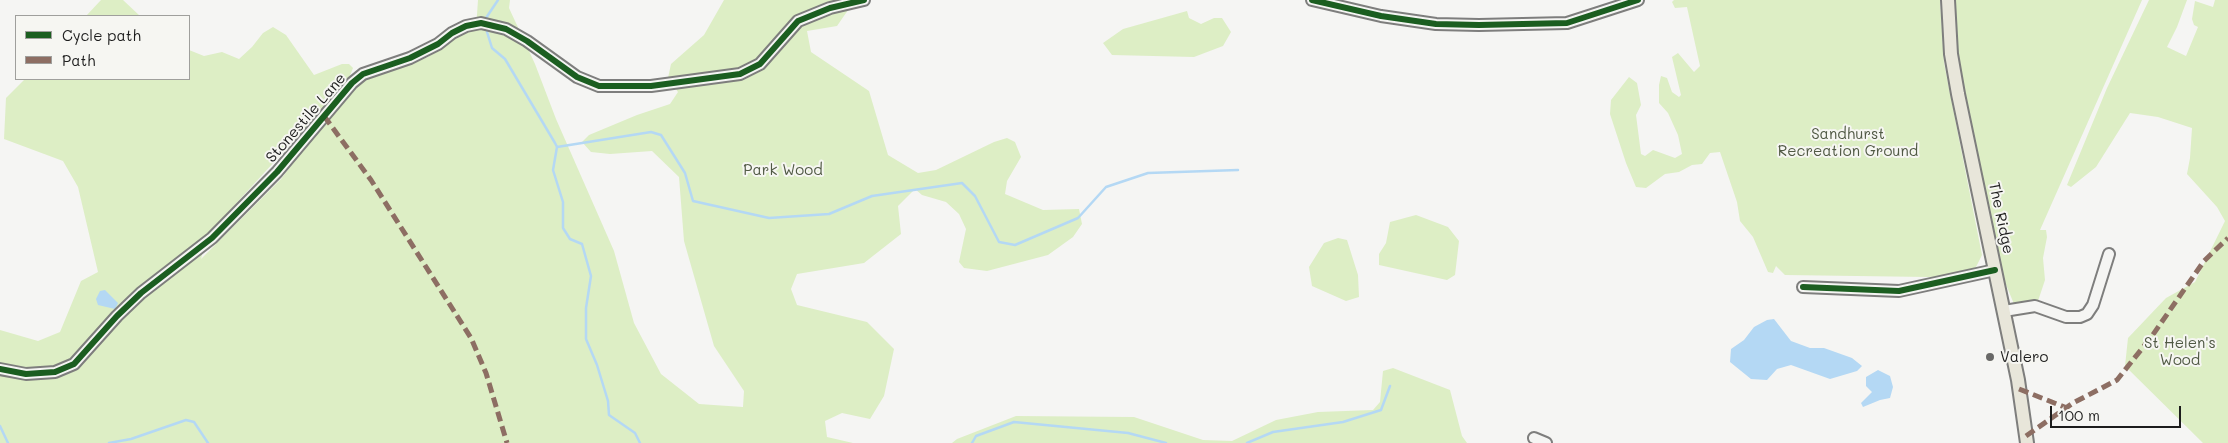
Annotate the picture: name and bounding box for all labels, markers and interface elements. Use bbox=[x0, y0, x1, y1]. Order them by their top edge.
legend bbox=[15, 15, 190, 80]
text: Cycle path bbox=[62, 25, 141, 45]
text: Path bbox=[62, 50, 96, 70]
street label: Stonestile Lane bbox=[262, 70, 350, 166]
park label: Sandhurst Recreation Ground bbox=[1778, 125, 1918, 160]
park label: Park Wood bbox=[743, 161, 823, 179]
street label: The Ridge bbox=[1985, 181, 2017, 255]
park label: St Helen's Wood bbox=[2144, 334, 2216, 369]
place label: Valero bbox=[2000, 348, 2048, 366]
marker: Valero bbox=[1984, 351, 1996, 363]
scale bar bbox=[2053, 396, 2184, 428]
text: 100 m bbox=[2058, 405, 2100, 425]

